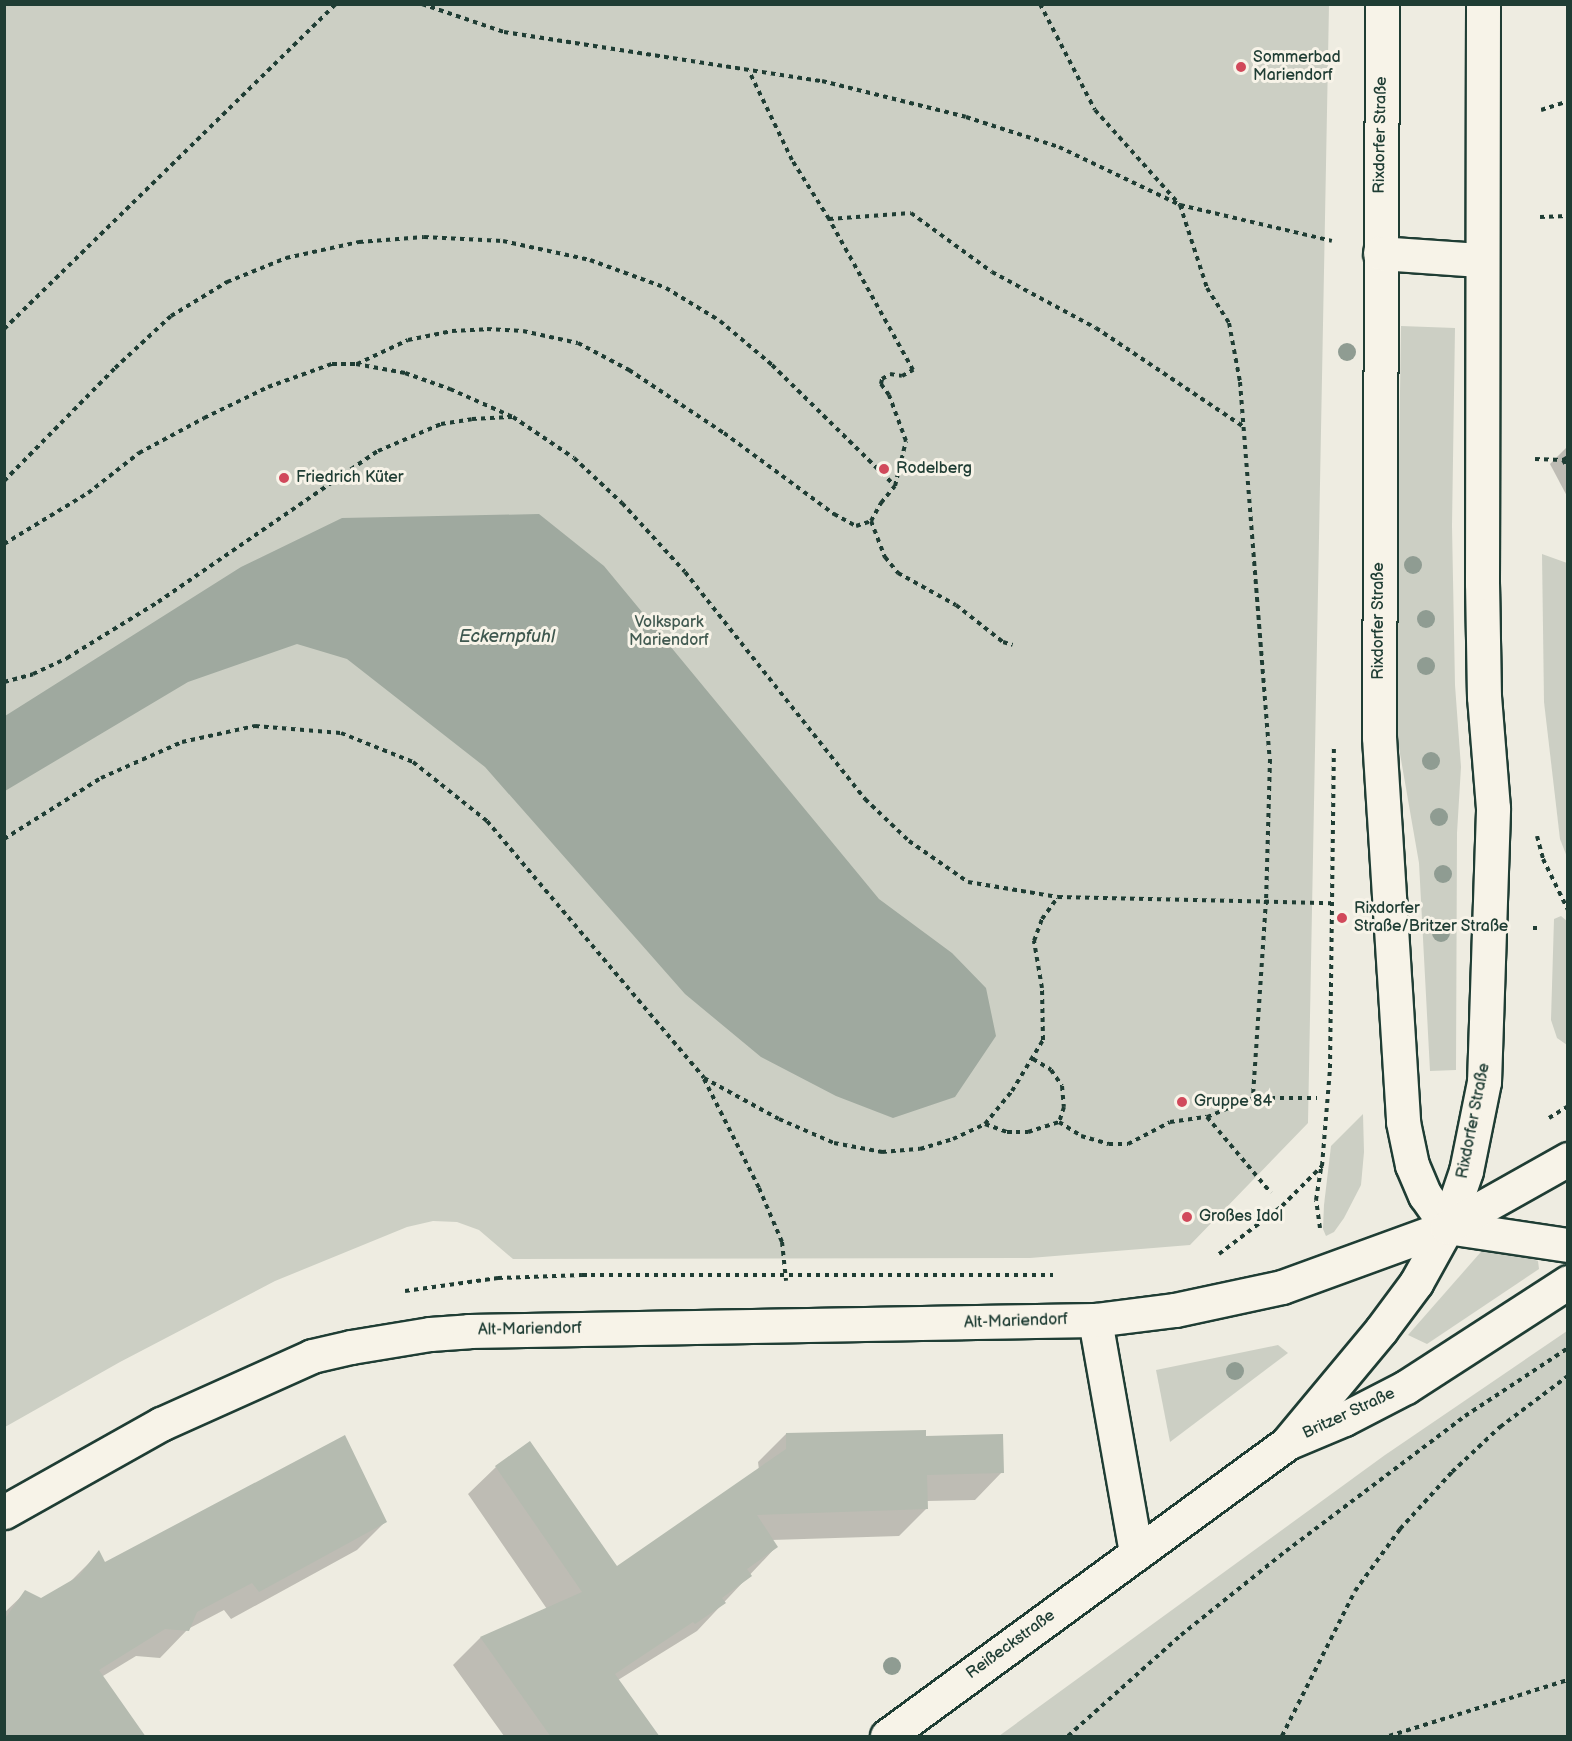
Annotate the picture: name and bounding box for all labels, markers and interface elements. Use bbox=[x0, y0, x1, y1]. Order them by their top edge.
place label: Sommerbad Mariendorf bbox=[1253, 48, 1341, 86]
marker: Sommerbad Mariendorf bbox=[1234, 60, 1248, 74]
street label: Rixdorfer Straße bbox=[1370, 76, 1392, 194]
place label: Rodelberg bbox=[896, 459, 972, 479]
marker: Rodelberg bbox=[877, 462, 891, 476]
place label: Friedrich Küter bbox=[296, 468, 404, 488]
marker: Friedrich Küter bbox=[277, 471, 291, 485]
street label: Rixdorfer Straße bbox=[1369, 562, 1389, 680]
park label: Volkspark Mariendorf bbox=[629, 613, 709, 651]
water label: Eckernpfuhl bbox=[459, 626, 555, 648]
place label: Rixdorfer Straße/Britzer Straße bbox=[1354, 899, 1509, 937]
marker: Rixdorfer Straße/Britzer Straße bbox=[1335, 911, 1349, 925]
street label: Rixdorfer Straße bbox=[1453, 1061, 1495, 1181]
place label: Gruppe 84 bbox=[1194, 1092, 1272, 1112]
marker: Gruppe 84 bbox=[1175, 1095, 1189, 1109]
place label: Großes Idol bbox=[1199, 1207, 1283, 1227]
marker: Großes Idol bbox=[1180, 1210, 1194, 1224]
street label: Alt-Mariendorf bbox=[964, 1311, 1068, 1333]
street label: Alt-Mariendorf bbox=[478, 1319, 582, 1341]
street label: Britzer Straße bbox=[1300, 1384, 1398, 1444]
street label: Reißeckstraße bbox=[963, 1606, 1059, 1684]

